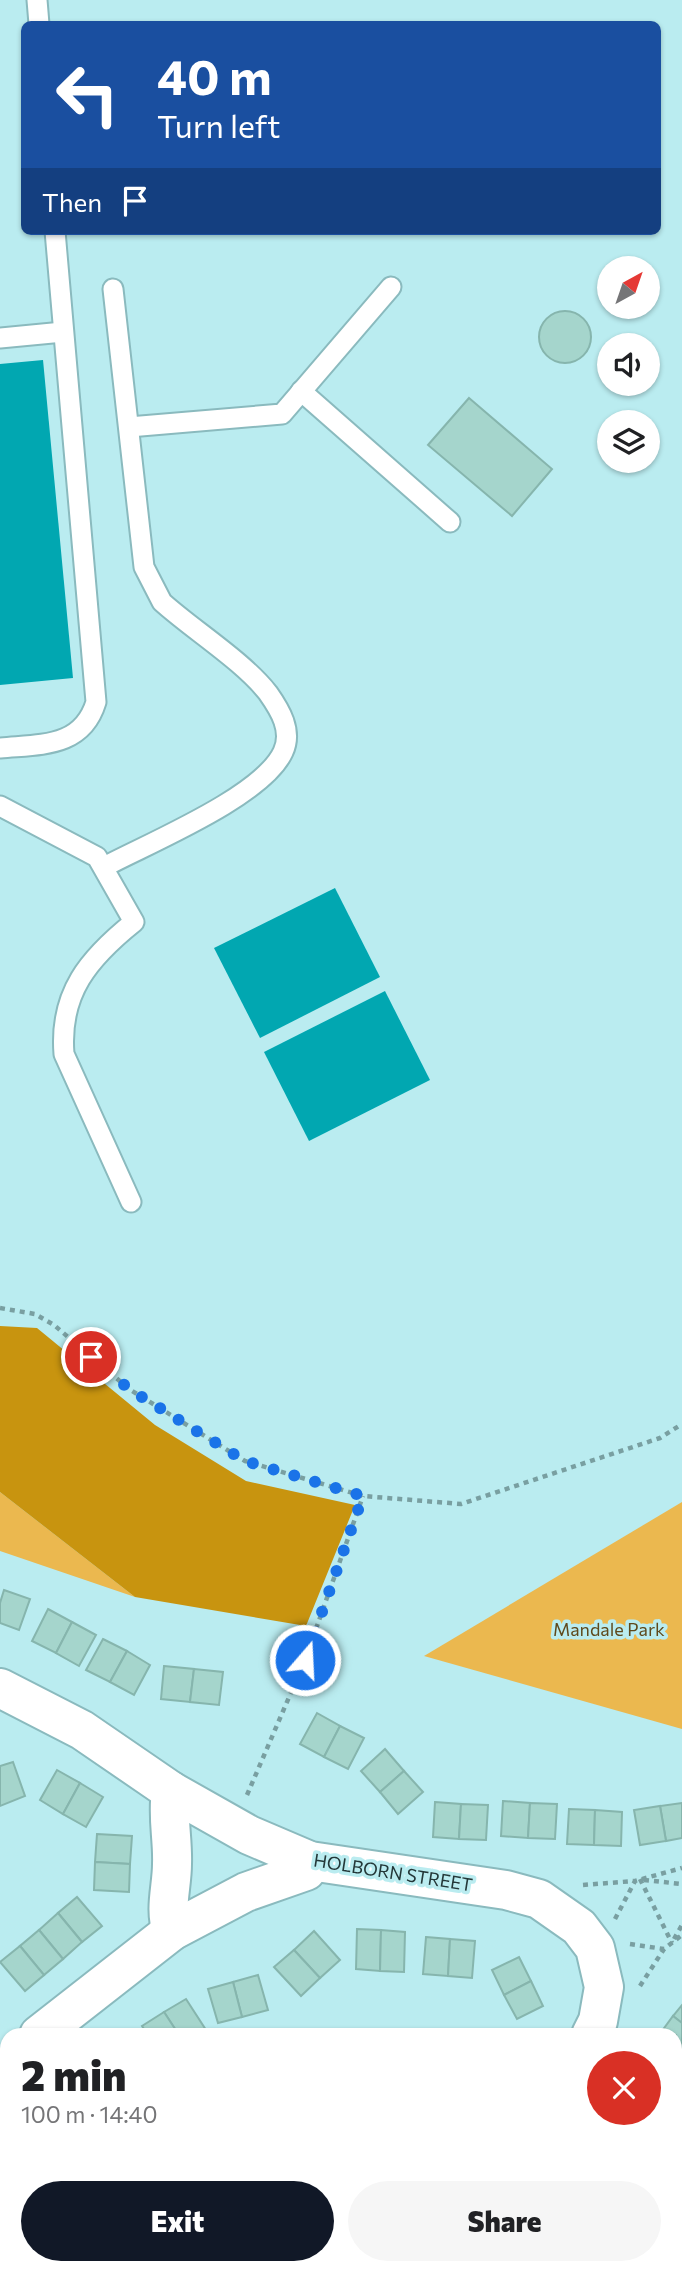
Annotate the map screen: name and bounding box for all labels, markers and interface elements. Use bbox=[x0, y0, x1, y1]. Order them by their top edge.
text: 40 m bbox=[157, 45, 272, 105]
icon: left bbox=[42, 49, 133, 140]
text: Turn left bbox=[157, 105, 281, 145]
icon: arrive bbox=[116, 182, 154, 220]
text: Then bbox=[42, 186, 102, 217]
north arrow bbox=[597, 256, 660, 318]
map controls bbox=[597, 256, 660, 473]
button: sound bbox=[597, 333, 660, 396]
button: layers bbox=[597, 410, 660, 473]
pin bbox=[61, 1327, 121, 1387]
icon: arrive bbox=[72, 1338, 110, 1376]
park label: Mandale Park bbox=[553, 1618, 665, 1640]
position arrow bbox=[268, 1623, 342, 1697]
street label: HOLBORN STREET bbox=[312, 1849, 474, 1895]
text: 2 min bbox=[21, 2048, 127, 2100]
button: close bbox=[587, 2051, 661, 2125]
text: 100 m · 14:40 bbox=[21, 2100, 157, 2128]
button: Exit bbox=[21, 2181, 334, 2261]
button: Share bbox=[348, 2181, 661, 2261]

